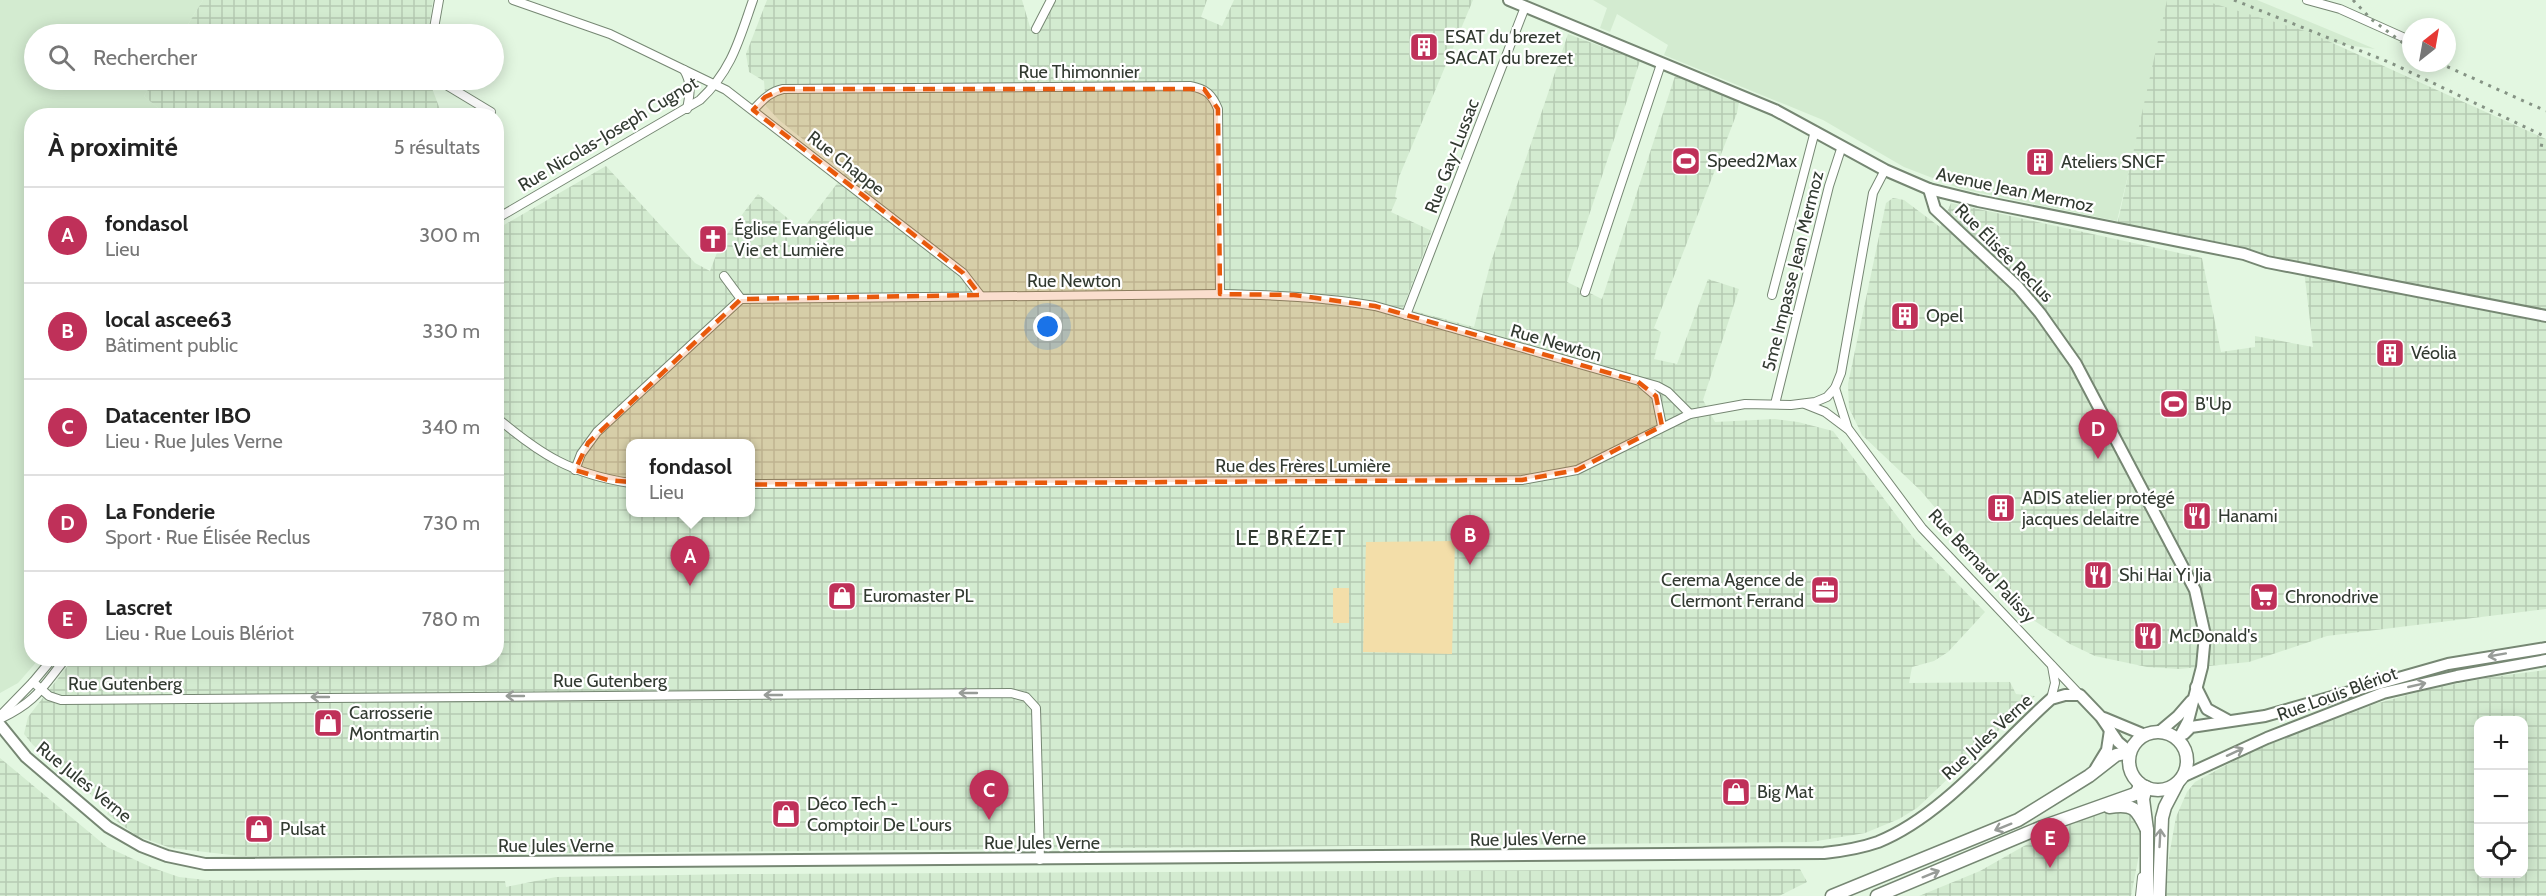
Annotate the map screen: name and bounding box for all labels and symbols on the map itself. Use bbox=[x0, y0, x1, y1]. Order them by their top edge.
north arrow bbox=[2402, 18, 2456, 72]
place label: ESAT du brezet SACAT du brezet bbox=[1445, 26, 1573, 69]
building icon: ESAT du brezet SACAT du brezet bbox=[1408, 31, 1440, 63]
street label: Rue Thimonnier bbox=[1019, 61, 1140, 83]
street label: Rue Nicolas-Joseph Cugnot bbox=[514, 72, 702, 196]
street label: Rue Gay-Lussac bbox=[1420, 96, 1484, 216]
street label: Rue Chappe bbox=[803, 126, 889, 200]
sports icon: Speed2Max bbox=[1670, 145, 1702, 177]
building icon: Ateliers SNCF bbox=[2024, 146, 2056, 178]
place label: Speed2Max bbox=[1707, 150, 1797, 172]
place label: Ateliers SNCF bbox=[2061, 151, 2166, 173]
street label: Avenue Jean Mermoz bbox=[1934, 163, 2096, 218]
street label: 5me Impasse Jean Mermoz bbox=[1757, 168, 1829, 373]
street label: Rue Élisée Reclus bbox=[1950, 199, 2058, 307]
place label: Église Evangélique Vie et Lumière bbox=[734, 218, 874, 261]
church icon: Église Evangélique Vie et Lumière bbox=[697, 223, 729, 255]
street label: Rue Newton bbox=[1027, 270, 1121, 292]
building icon: Opel bbox=[1889, 300, 1921, 332]
place label: Opel bbox=[1926, 305, 1964, 327]
your location bbox=[1033, 312, 1062, 341]
street label: Rue Newton bbox=[1508, 319, 1604, 367]
building icon: Véolia bbox=[2374, 337, 2406, 369]
place label: Véolia bbox=[2411, 342, 2457, 364]
sports icon: B'Up bbox=[2158, 388, 2190, 420]
place label: B'Up bbox=[2195, 393, 2232, 415]
pin: D bbox=[2078, 410, 2118, 459]
street label: Rue des Frères Lumière bbox=[1215, 455, 1391, 477]
place label: ADIS atelier protégé jacques delaitre bbox=[2021, 487, 2175, 530]
building icon: ADIS atelier protégé jacques delaitre bbox=[1985, 492, 2017, 524]
restaurant icon: Hanami bbox=[2181, 500, 2213, 532]
street label: Rue Bernard Palissy bbox=[1924, 504, 2040, 628]
place label: Hanami bbox=[2218, 505, 2277, 527]
pin: B bbox=[1450, 516, 1490, 565]
district label: LE BRÉZET bbox=[1235, 525, 1347, 550]
pin: A bbox=[670, 536, 710, 586]
restaurant icon: Shi Hai Yi Jia bbox=[2082, 559, 2114, 591]
place label: Shi Hai Yi Jia bbox=[2119, 564, 2212, 586]
place label: Cerema Agence de Clermont Ferrand bbox=[1661, 569, 1804, 612]
office icon: Cerema Agence de Clermont Ferrand bbox=[1809, 574, 1841, 606]
shop icon: Euromaster PL bbox=[826, 580, 858, 612]
supermarket icon: Chronodrive bbox=[2248, 581, 2280, 613]
place label: Euromaster PL bbox=[863, 585, 974, 607]
place label: Chronodrive bbox=[2285, 586, 2379, 608]
restaurant icon: McDonald's bbox=[2132, 620, 2164, 652]
place label: McDonald's bbox=[2169, 625, 2257, 647]
one-way arrow bbox=[2488, 650, 2507, 661]
street label: Rue Louis Blériot bbox=[2274, 662, 2400, 726]
street label: Rue Gutenberg bbox=[553, 670, 668, 692]
street label: Rue Gutenberg bbox=[68, 673, 183, 695]
one-way arrow bbox=[2408, 679, 2427, 691]
one-way arrow bbox=[959, 687, 979, 699]
one-way arrow bbox=[764, 689, 784, 701]
street label: Rue Jules Verne bbox=[1937, 689, 2037, 785]
one-way arrow bbox=[506, 690, 526, 702]
one-way arrow bbox=[311, 692, 331, 703]
place label: Carrosserie Montmartin bbox=[349, 702, 439, 745]
shop icon: Carrosserie Montmartin bbox=[312, 707, 344, 739]
street label: Rue Jules Verne bbox=[32, 737, 136, 827]
one-way arrow bbox=[2225, 746, 2243, 758]
pin: C bbox=[970, 770, 1008, 820]
shop icon: Big Mat bbox=[1720, 776, 1752, 808]
place label: Big Mat bbox=[1757, 781, 1814, 803]
place label: Déco Tech - Comptoir De L'ours bbox=[807, 793, 952, 836]
shop icon: Déco Tech - Comptoir De L'ours bbox=[770, 798, 802, 830]
shop icon: Pulsat bbox=[243, 813, 275, 845]
place label: Pulsat bbox=[280, 818, 326, 840]
pin: E bbox=[2030, 818, 2070, 868]
one-way arrow bbox=[1994, 822, 2012, 833]
street label: Rue Jules Verne bbox=[1470, 827, 1586, 851]
one-way arrow bbox=[2155, 828, 2166, 848]
street label: Rue Jules Verne bbox=[984, 832, 1100, 854]
street label: Rue Jules Verne bbox=[498, 835, 614, 857]
one-way arrow bbox=[1922, 868, 1940, 879]

